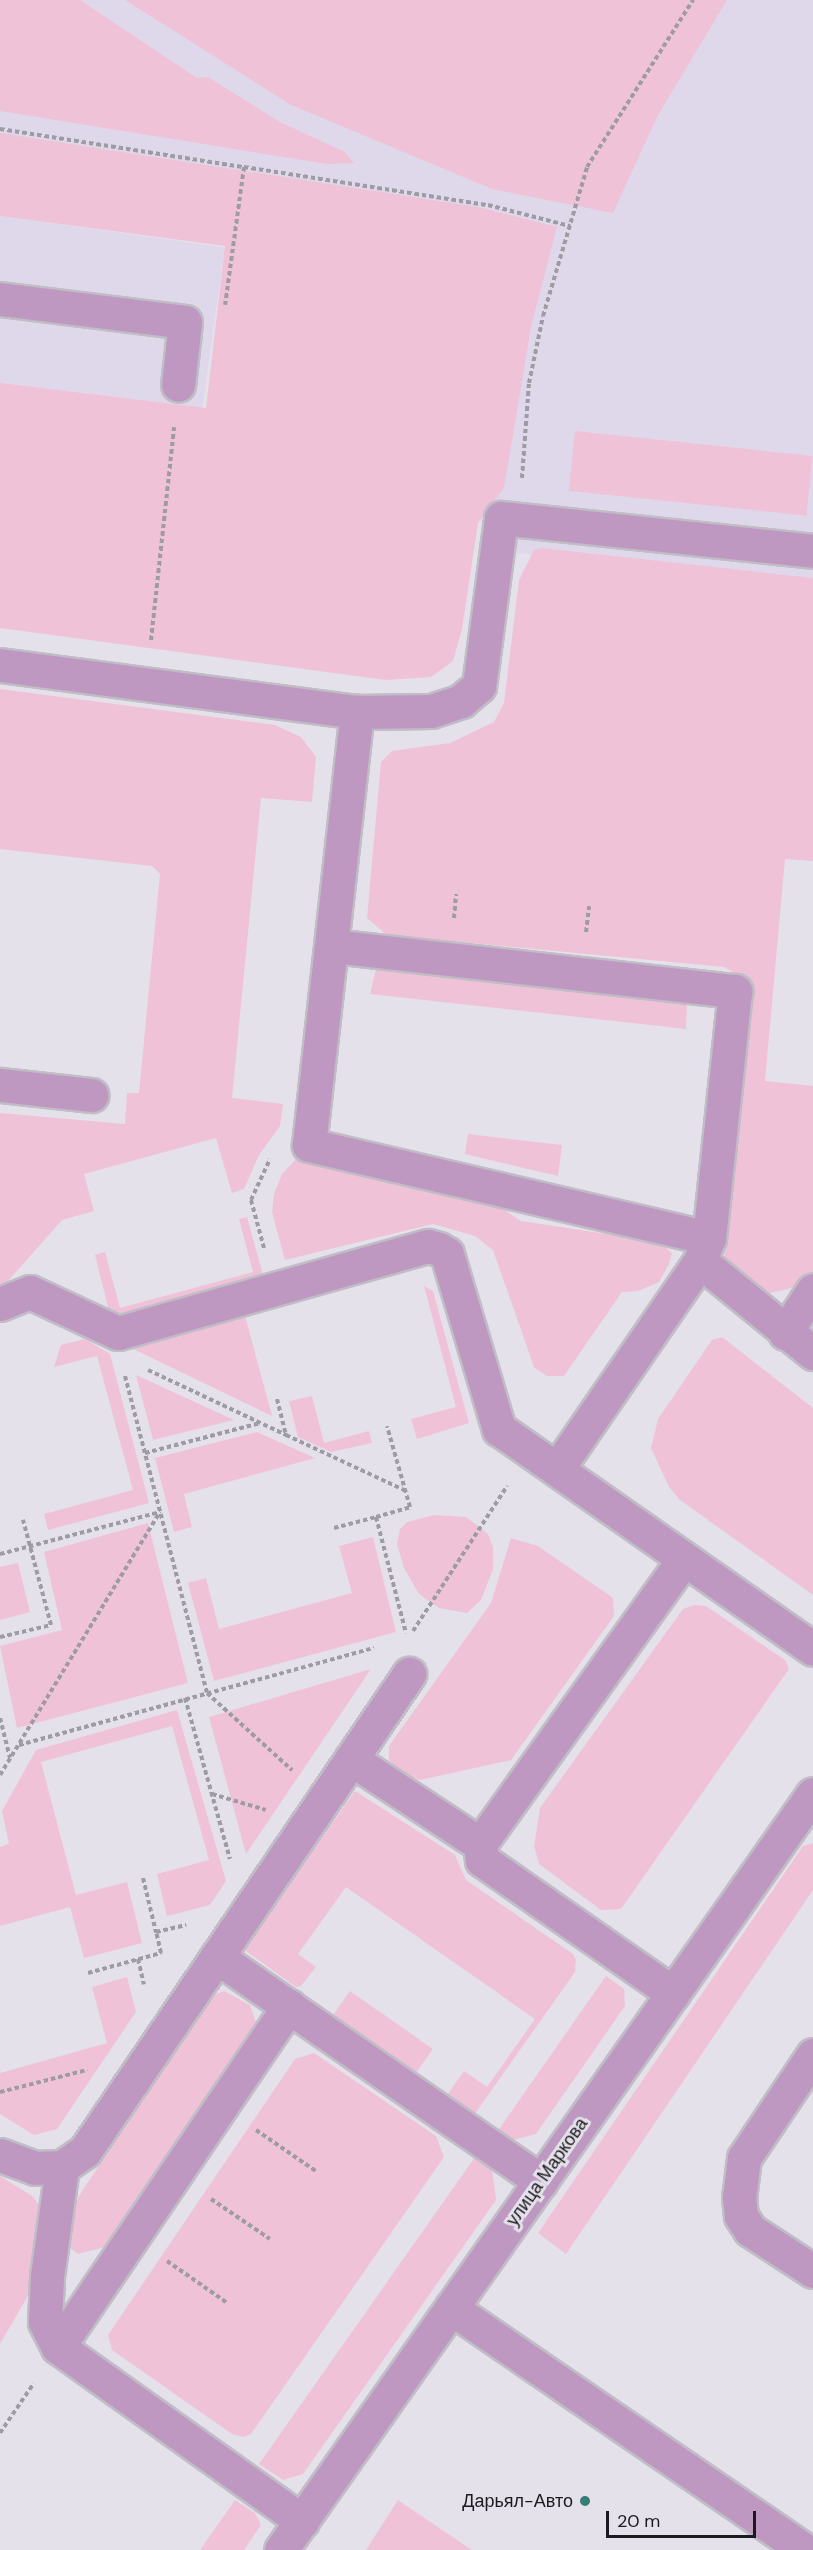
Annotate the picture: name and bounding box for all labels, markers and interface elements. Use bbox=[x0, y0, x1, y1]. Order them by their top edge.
street label: улица Маркова bbox=[502, 2114, 592, 2230]
place label: Дарьял-Авто bbox=[462, 2490, 573, 2512]
marker: Дарьял-Авто bbox=[578, 2494, 592, 2508]
scale bar bbox=[609, 2499, 759, 2537]
text: 20 m bbox=[617, 2509, 660, 2533]

